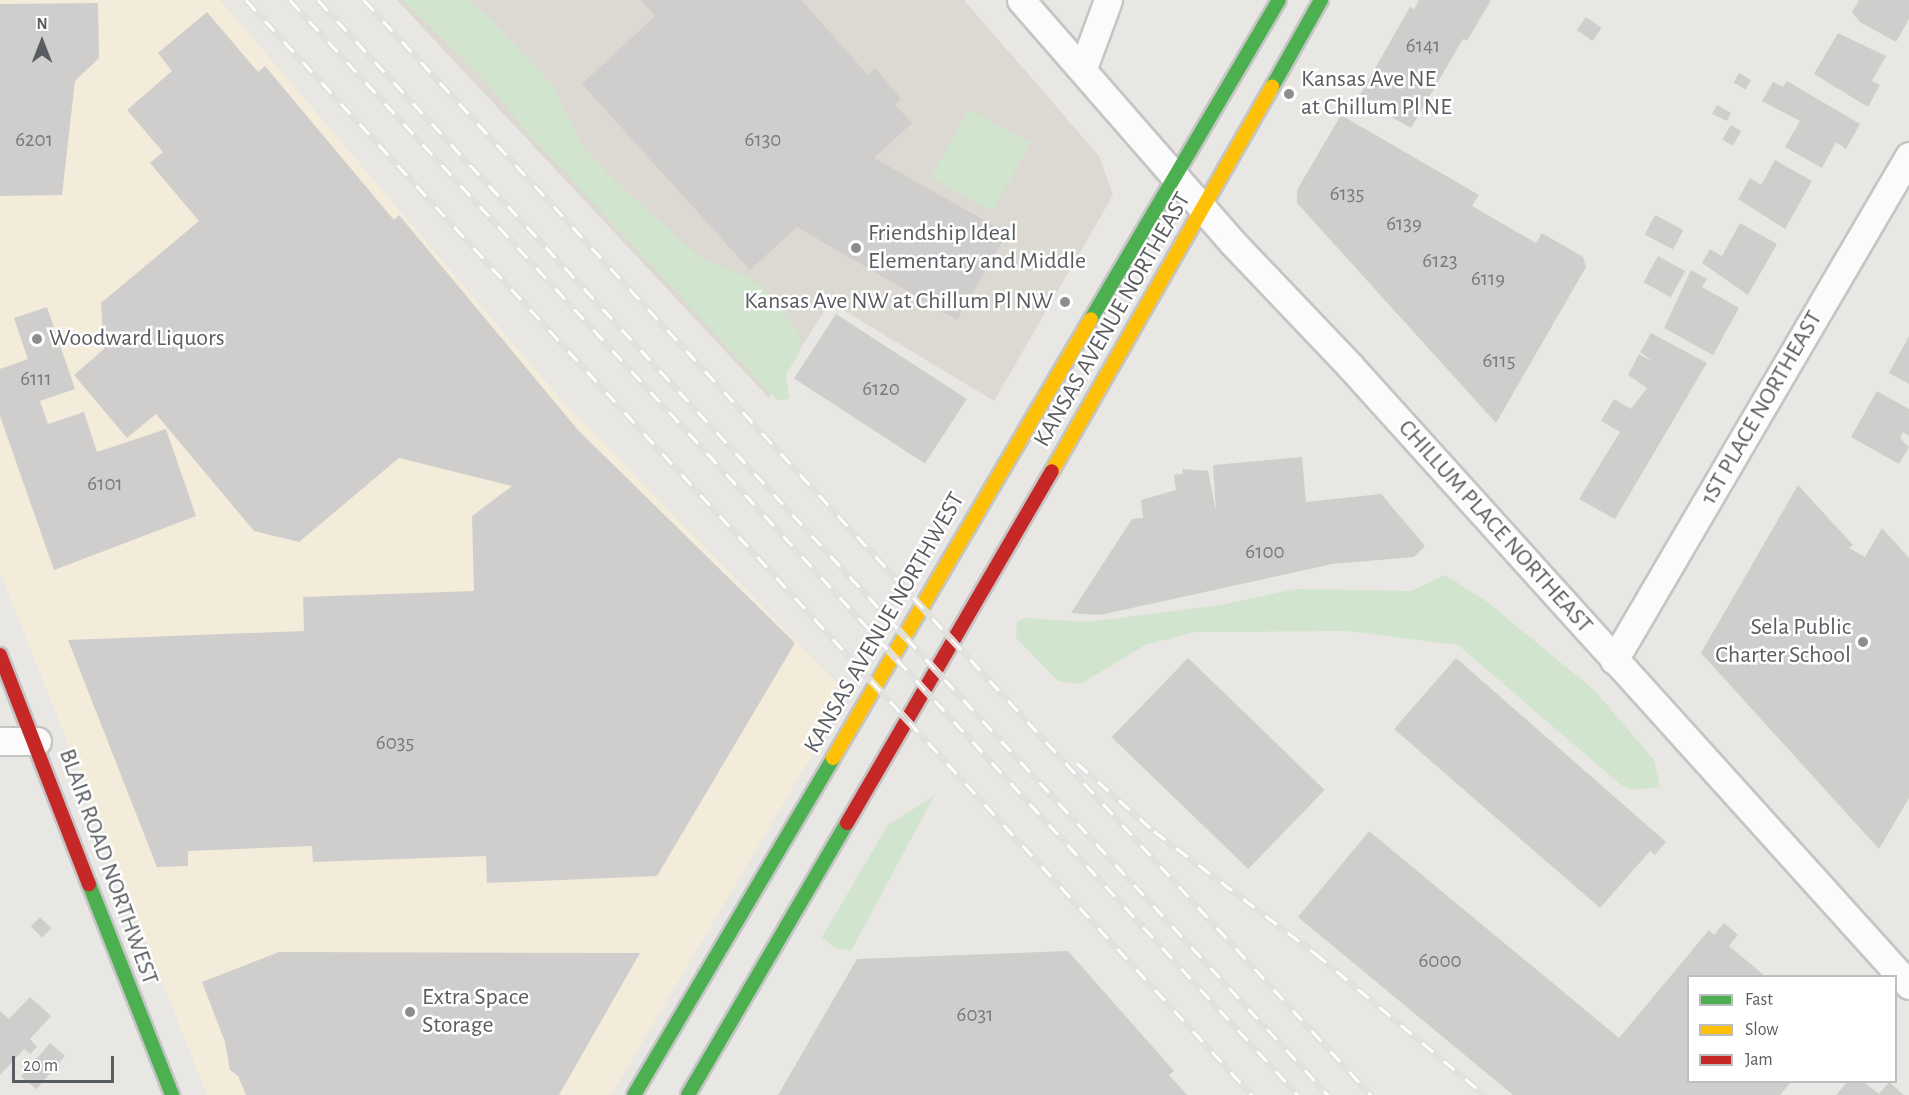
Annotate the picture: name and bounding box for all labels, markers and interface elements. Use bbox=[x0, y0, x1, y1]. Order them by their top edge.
north arrow bbox=[12, 12, 72, 72]
text: N bbox=[36, 16, 48, 32]
house number: 6141 bbox=[1406, 33, 1440, 59]
place label: Kansas Ave NE at Chillum Pl NE bbox=[1301, 66, 1452, 122]
marker: Kansas Ave NE at Chillum Pl NE bbox=[1282, 87, 1296, 101]
house number: 6201 bbox=[15, 127, 53, 153]
house number: 6130 bbox=[745, 127, 781, 153]
house number: 6135 bbox=[1330, 181, 1364, 207]
street label: KANSAS AVENUE NORTHEAST bbox=[1028, 188, 1198, 452]
house number: 6139 bbox=[1386, 211, 1422, 237]
place label: Friendship Ideal Elementary and Middle bbox=[868, 220, 1086, 276]
marker: Friendship Ideal Elementary and Middle bbox=[849, 241, 863, 255]
house number: 6123 bbox=[1422, 248, 1458, 274]
house number: 6119 bbox=[1471, 266, 1505, 292]
place label: Kansas Ave NW at Chillum Pl NW bbox=[744, 288, 1053, 316]
marker: Kansas Ave NW at Chillum Pl NW bbox=[1058, 295, 1072, 309]
street label: 1ST PLACE NORTHEAST bbox=[1695, 306, 1829, 510]
place label: Woodward Liquors bbox=[49, 325, 225, 353]
marker: Woodward Liquors bbox=[30, 332, 44, 346]
house number: 6115 bbox=[1482, 348, 1516, 374]
house number: 6111 bbox=[20, 366, 52, 392]
house number: 6120 bbox=[862, 376, 900, 402]
street label: CHILLUM PLACE NORTHEAST bbox=[1392, 414, 1598, 640]
house number: 6101 bbox=[87, 471, 123, 497]
street label: KANSAS AVENUE NORTHWEST bbox=[798, 487, 972, 759]
house number: 6100 bbox=[1245, 539, 1285, 565]
place label: Sela Public Charter School bbox=[1715, 614, 1851, 670]
marker: Sela Public Charter School bbox=[1856, 635, 1870, 649]
house number: 6035 bbox=[376, 730, 414, 756]
street label: BLAIR ROAD NORTHWEST bbox=[52, 745, 164, 989]
house number: 6000 bbox=[1418, 948, 1462, 974]
legend bbox=[1687, 975, 1897, 1083]
place label: Extra Space Storage bbox=[422, 984, 529, 1040]
text: Fast bbox=[1745, 991, 1773, 1009]
house number: 6031 bbox=[957, 1002, 993, 1028]
marker: Extra Space Storage bbox=[403, 1005, 417, 1019]
text: Slow bbox=[1745, 1021, 1778, 1039]
scale bar bbox=[15, 1044, 117, 1082]
text: Jam bbox=[1745, 1051, 1773, 1069]
text: 20 m bbox=[23, 1057, 58, 1075]

